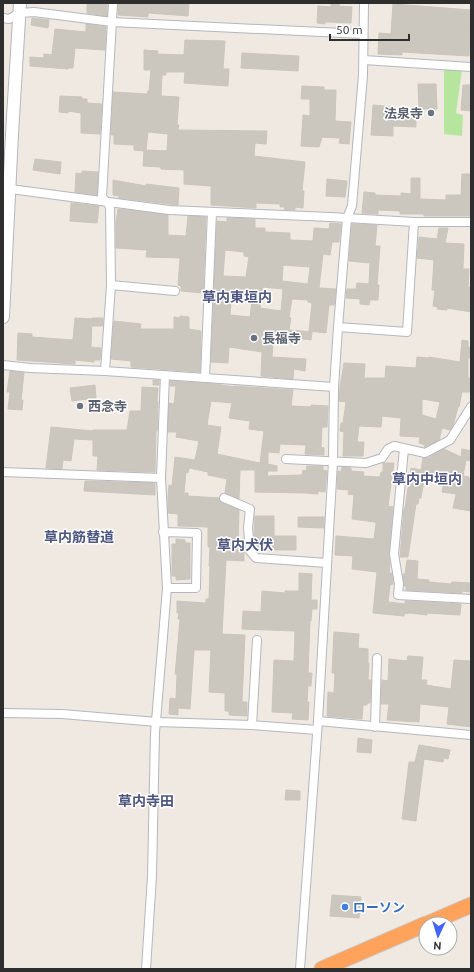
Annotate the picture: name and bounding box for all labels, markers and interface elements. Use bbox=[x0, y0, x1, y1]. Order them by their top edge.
scale bar bbox=[330, 16, 409, 42]
text: 50 m bbox=[336, 23, 363, 36]
place label: 法泉寺 bbox=[384, 106, 423, 120]
marker: 法泉寺 bbox=[426, 108, 436, 118]
district label: 草内東垣内 bbox=[202, 289, 272, 305]
place label: 長福寺 bbox=[262, 331, 301, 345]
marker: 長福寺 bbox=[249, 333, 259, 343]
place label: 西念寺 bbox=[88, 399, 127, 413]
marker: 西念寺 bbox=[75, 401, 85, 411]
district label: 草内中垣内 bbox=[392, 471, 462, 487]
district label: 草内筋替道 bbox=[44, 529, 114, 545]
district label: 草内犬伏 bbox=[217, 537, 273, 553]
district label: 草内寺田 bbox=[118, 793, 174, 809]
place label: ローソン bbox=[353, 900, 405, 914]
marker: ローソン bbox=[340, 902, 350, 912]
north arrow bbox=[418, 916, 458, 956]
text: N bbox=[433, 940, 442, 952]

